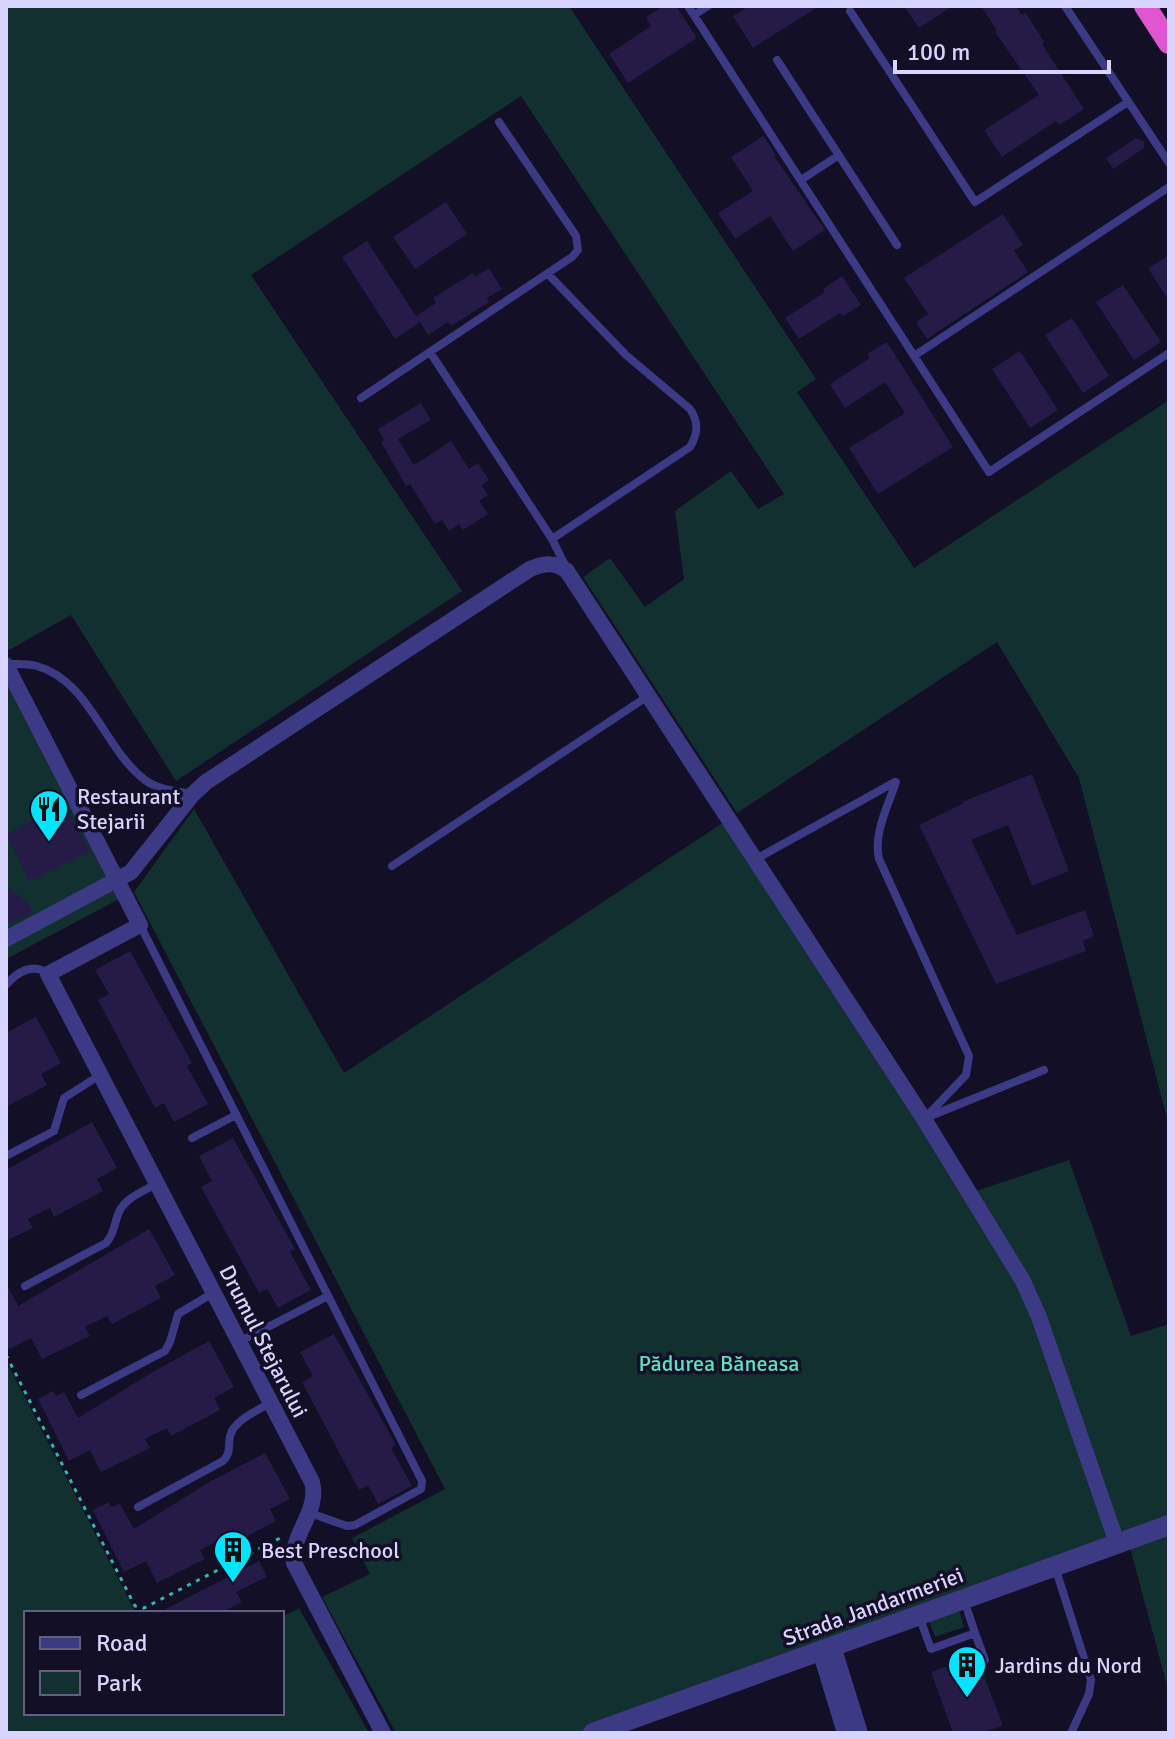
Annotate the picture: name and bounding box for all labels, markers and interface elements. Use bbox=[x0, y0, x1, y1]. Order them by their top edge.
scale bar bbox=[895, 24, 1109, 74]
text: 100 m bbox=[907, 37, 970, 67]
place label: Restaurant Stejarii bbox=[77, 783, 181, 835]
restaurant icon: Restaurant Stejarii bbox=[28, 788, 70, 843]
street label: Drumul Stejarului bbox=[214, 1260, 314, 1422]
park label: Pădurea Băneasa bbox=[639, 1350, 799, 1377]
building icon: Best Preschool bbox=[212, 1529, 254, 1584]
place label: Best Preschool bbox=[261, 1537, 400, 1564]
street label: Strada Jandarmeriei bbox=[779, 1561, 967, 1652]
legend bbox=[24, 1611, 284, 1715]
text: Road bbox=[96, 1628, 147, 1658]
building icon: Jardins du Nord bbox=[946, 1644, 988, 1699]
place label: Jardins du Nord bbox=[995, 1652, 1142, 1679]
text: Park bbox=[96, 1668, 142, 1698]

